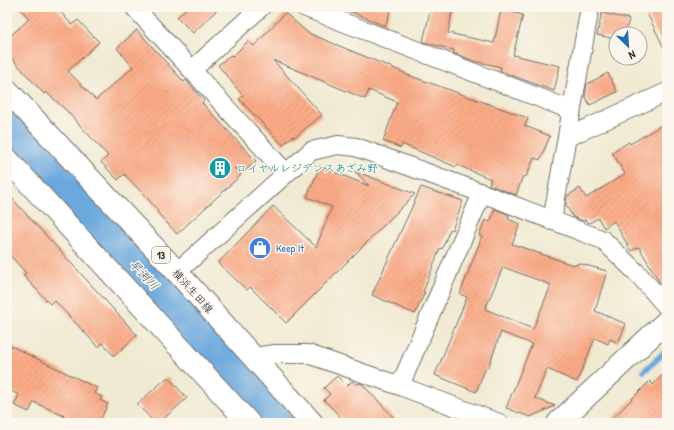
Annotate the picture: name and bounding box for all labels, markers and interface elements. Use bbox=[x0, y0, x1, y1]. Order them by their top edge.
north arrow bbox=[608, 26, 648, 66]
text: N bbox=[626, 47, 638, 63]
building icon: ロイヤルレジデンスあざみ野 bbox=[207, 155, 233, 181]
place label: ロイヤルレジデンスあざみ野 bbox=[236, 161, 378, 175]
shop icon: Keep It bbox=[247, 235, 273, 261]
place label: Keep It bbox=[276, 241, 304, 255]
road number: 13 bbox=[152, 247, 170, 263]
water label: 早渕川 bbox=[126, 256, 163, 294]
street label: 横浜生田線 bbox=[169, 266, 217, 316]

